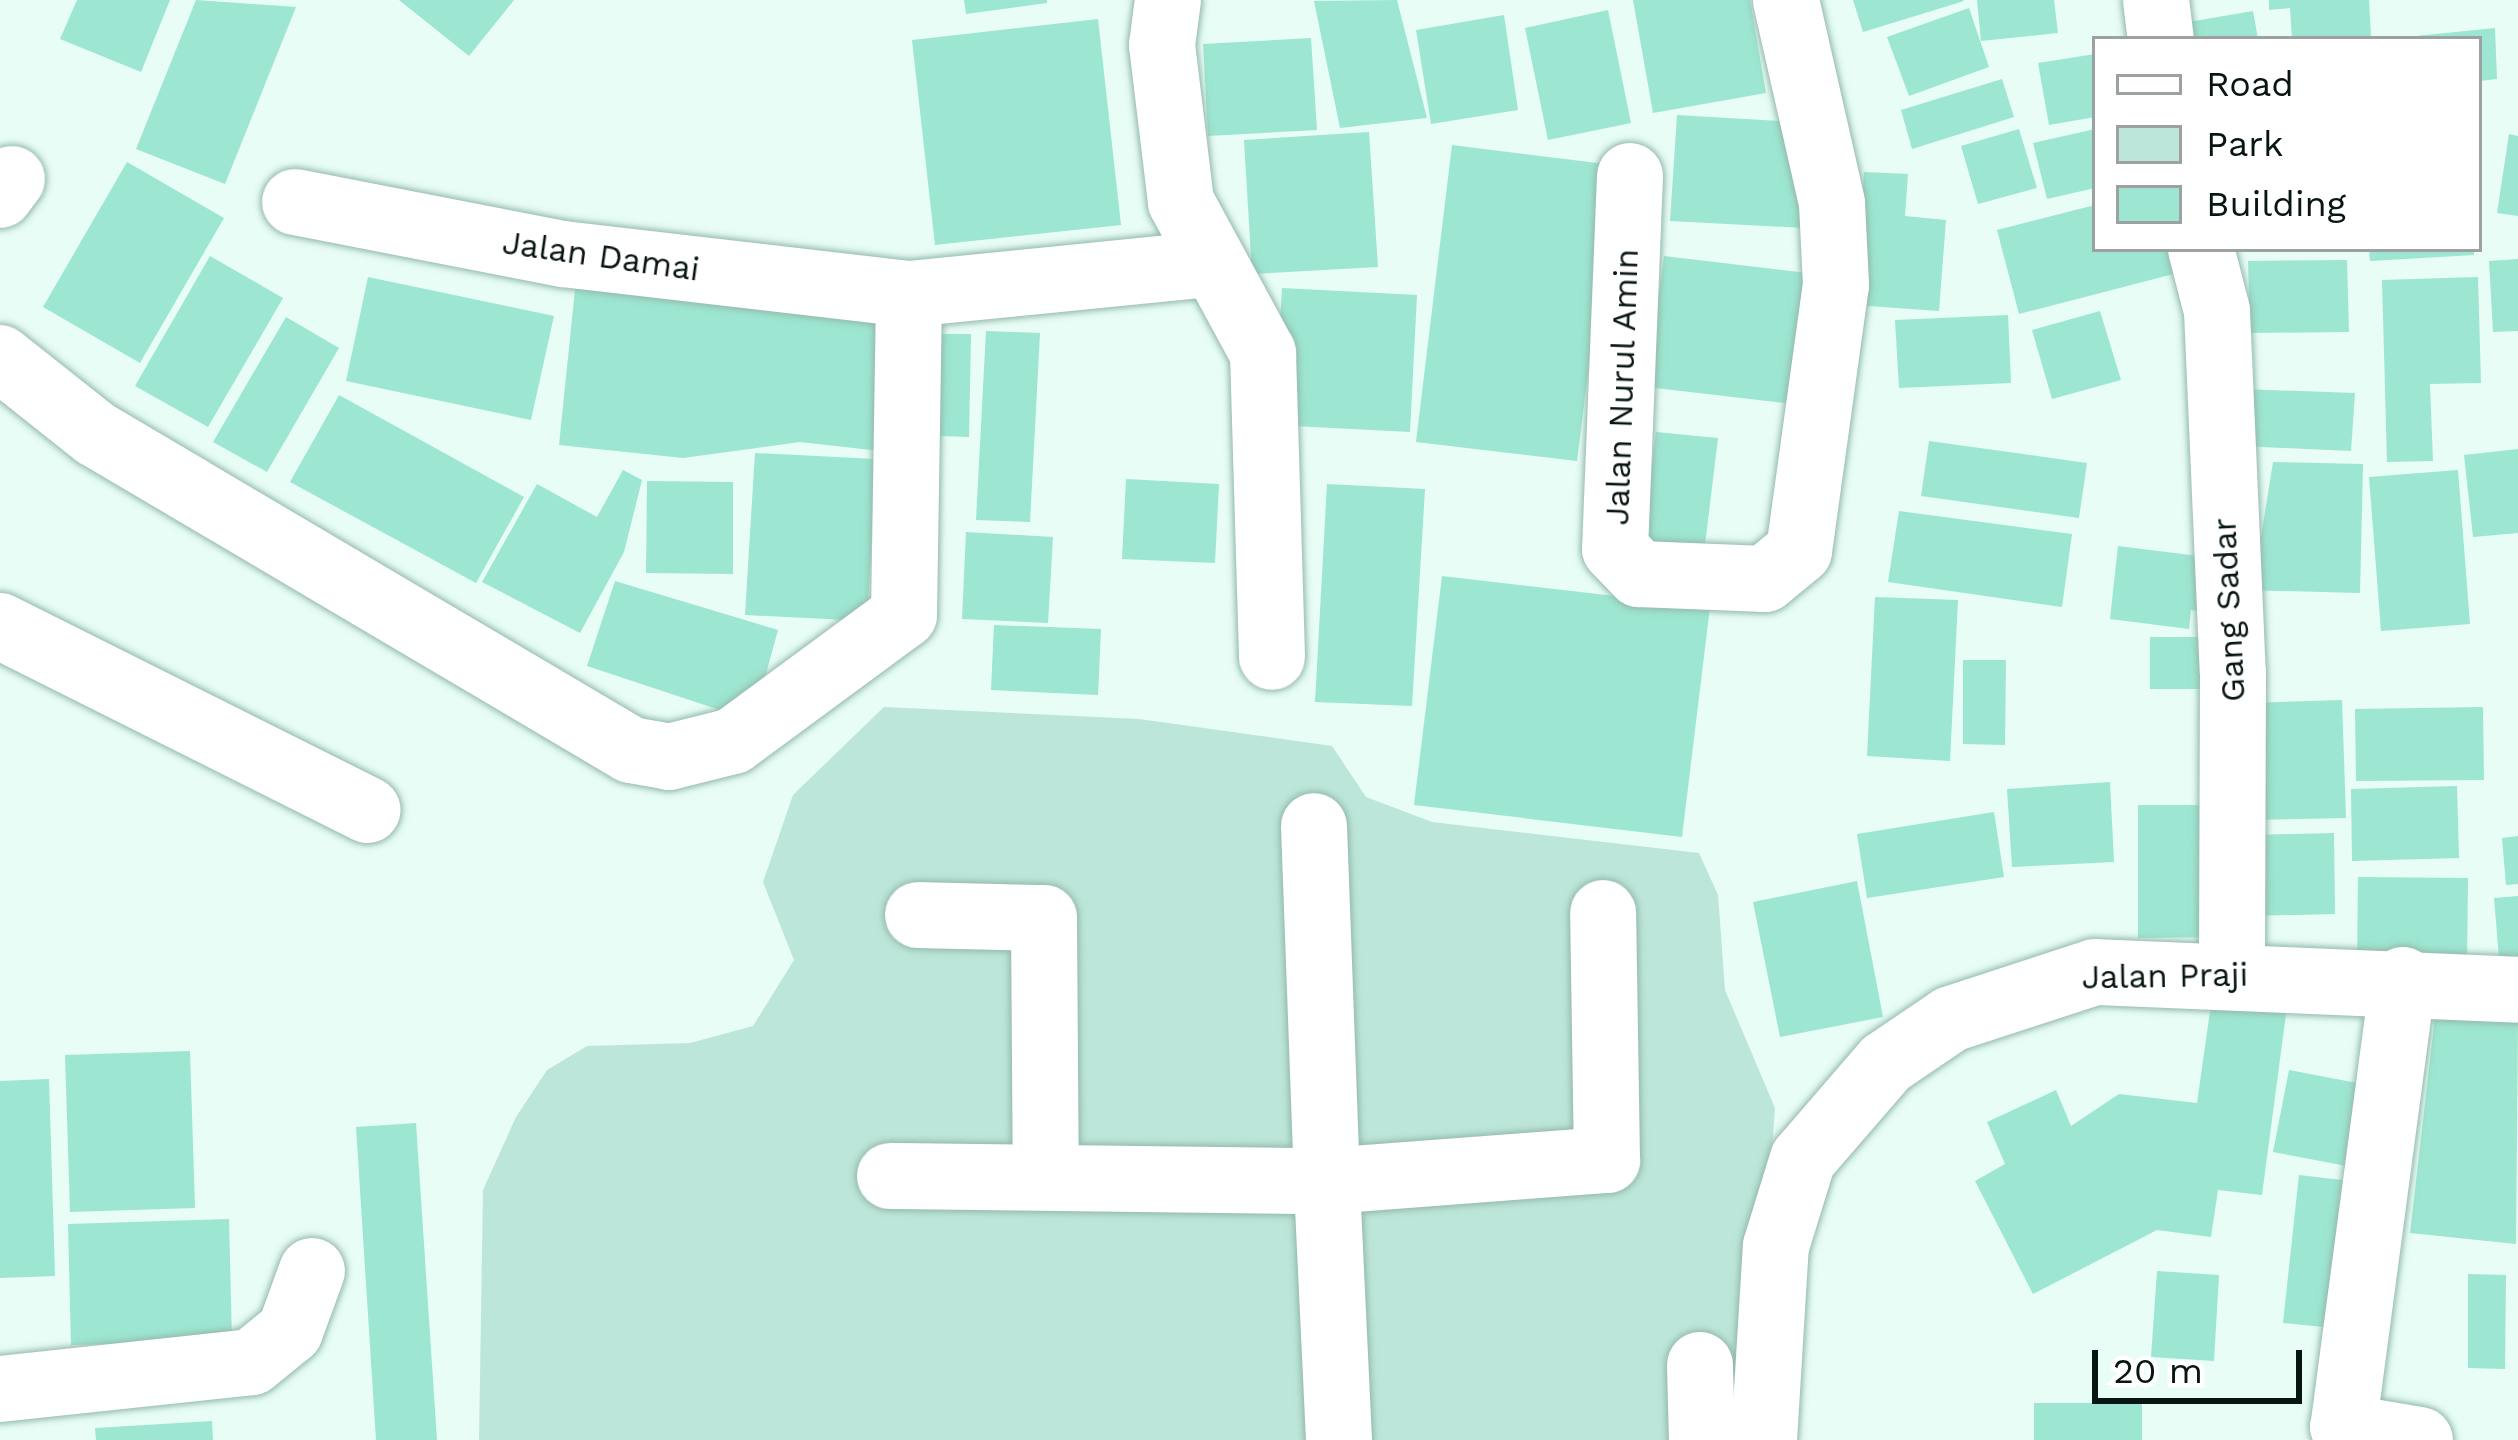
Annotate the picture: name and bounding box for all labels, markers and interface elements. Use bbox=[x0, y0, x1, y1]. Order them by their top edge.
legend bbox=[2092, 36, 2482, 252]
text: Road bbox=[2206, 63, 2294, 105]
text: Park bbox=[2206, 123, 2283, 165]
text: Building bbox=[2206, 183, 2346, 225]
street label: Jalan Damai bbox=[500, 223, 702, 289]
street label: Jalan Nurul Amin bbox=[1597, 247, 1647, 527]
street label: Gang Sadar bbox=[2204, 517, 2254, 703]
street label: Jalan Praji bbox=[2081, 955, 2249, 997]
scale bar bbox=[2098, 1326, 2308, 1400]
text: 20 m bbox=[2113, 1350, 2203, 1392]

